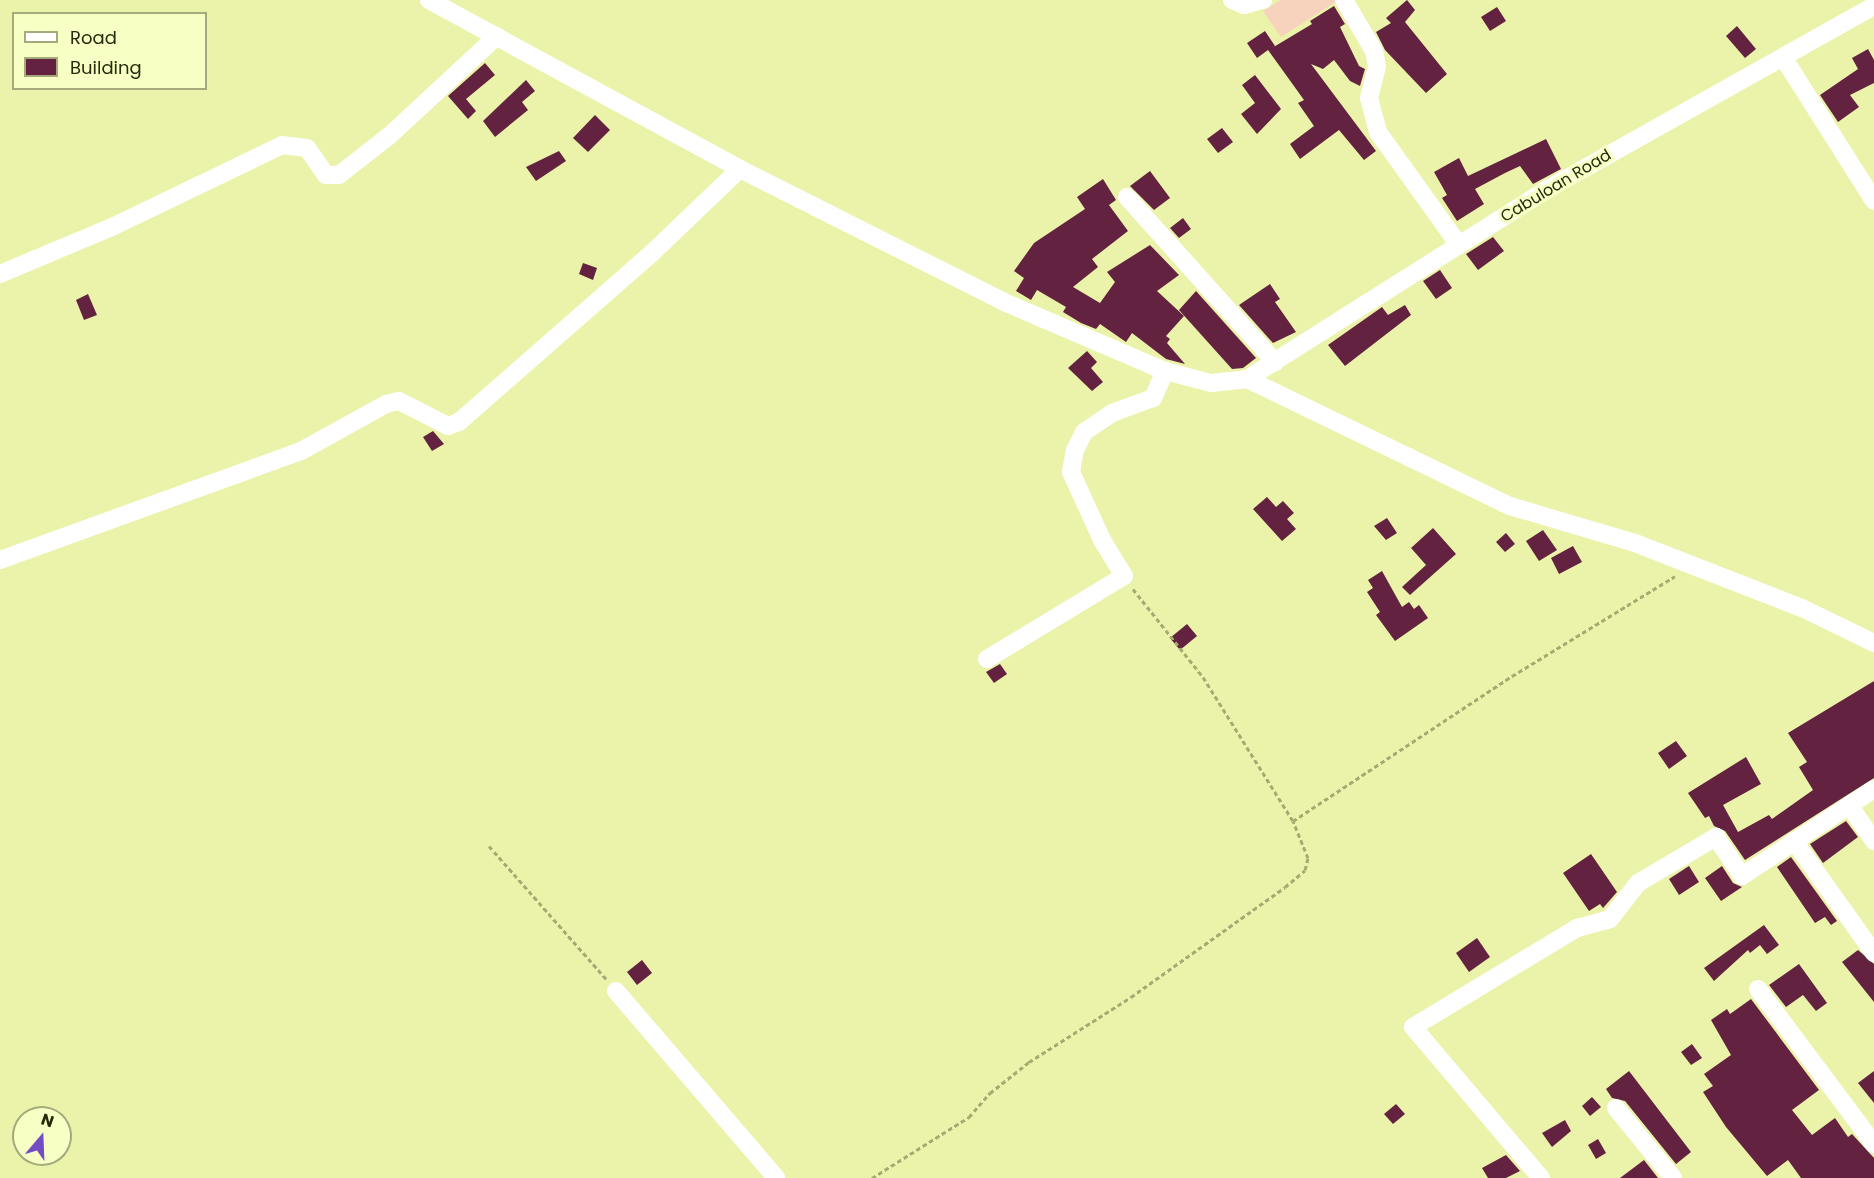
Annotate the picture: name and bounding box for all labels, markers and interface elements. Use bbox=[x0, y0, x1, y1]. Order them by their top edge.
legend bbox=[12, 12, 207, 90]
text: Road bbox=[70, 25, 117, 50]
text: Building bbox=[70, 55, 142, 80]
street label: Cabuloan Road bbox=[1497, 145, 1615, 227]
north arrow bbox=[12, 1106, 72, 1166]
text: N bbox=[38, 1108, 57, 1133]

